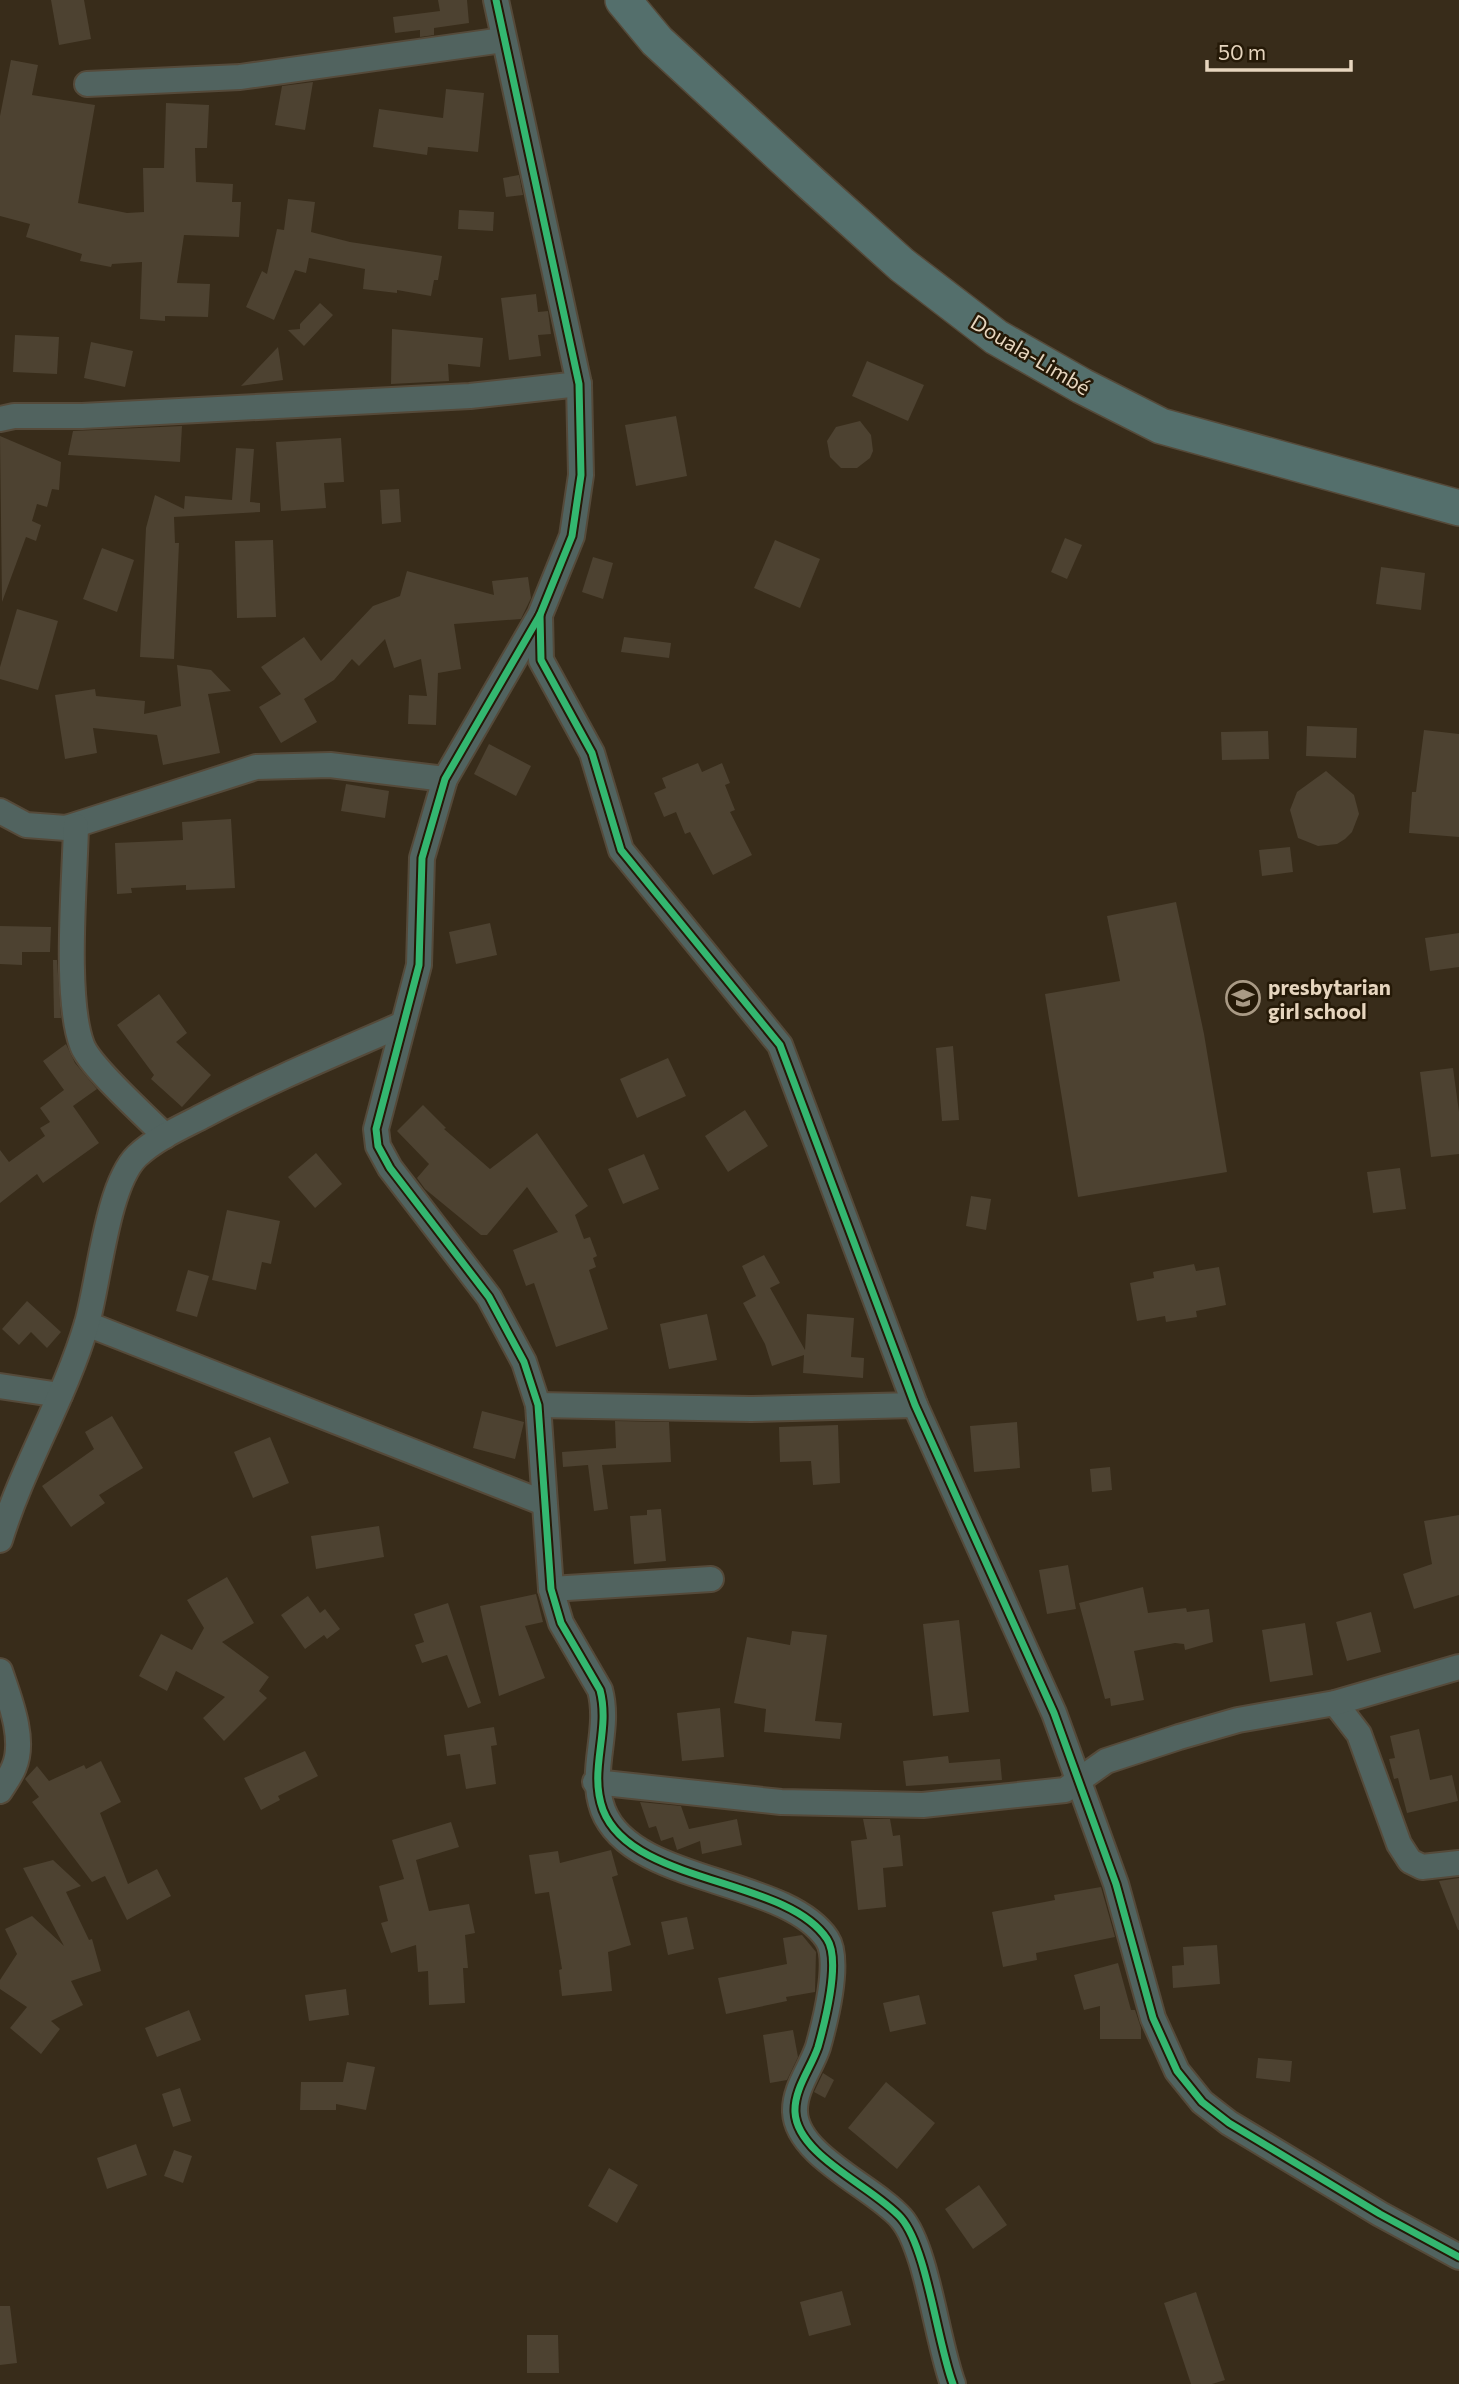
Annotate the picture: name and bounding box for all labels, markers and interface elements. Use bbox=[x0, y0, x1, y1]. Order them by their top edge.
scale bar bbox=[1207, 28, 1350, 72]
text: 50 m bbox=[1218, 39, 1266, 64]
street label: Douala-Limbé bbox=[967, 308, 1095, 400]
place label: presbytarian girl school bbox=[1268, 974, 1391, 1023]
school or university icon: presbytarian girl school bbox=[1224, 979, 1262, 1017]

